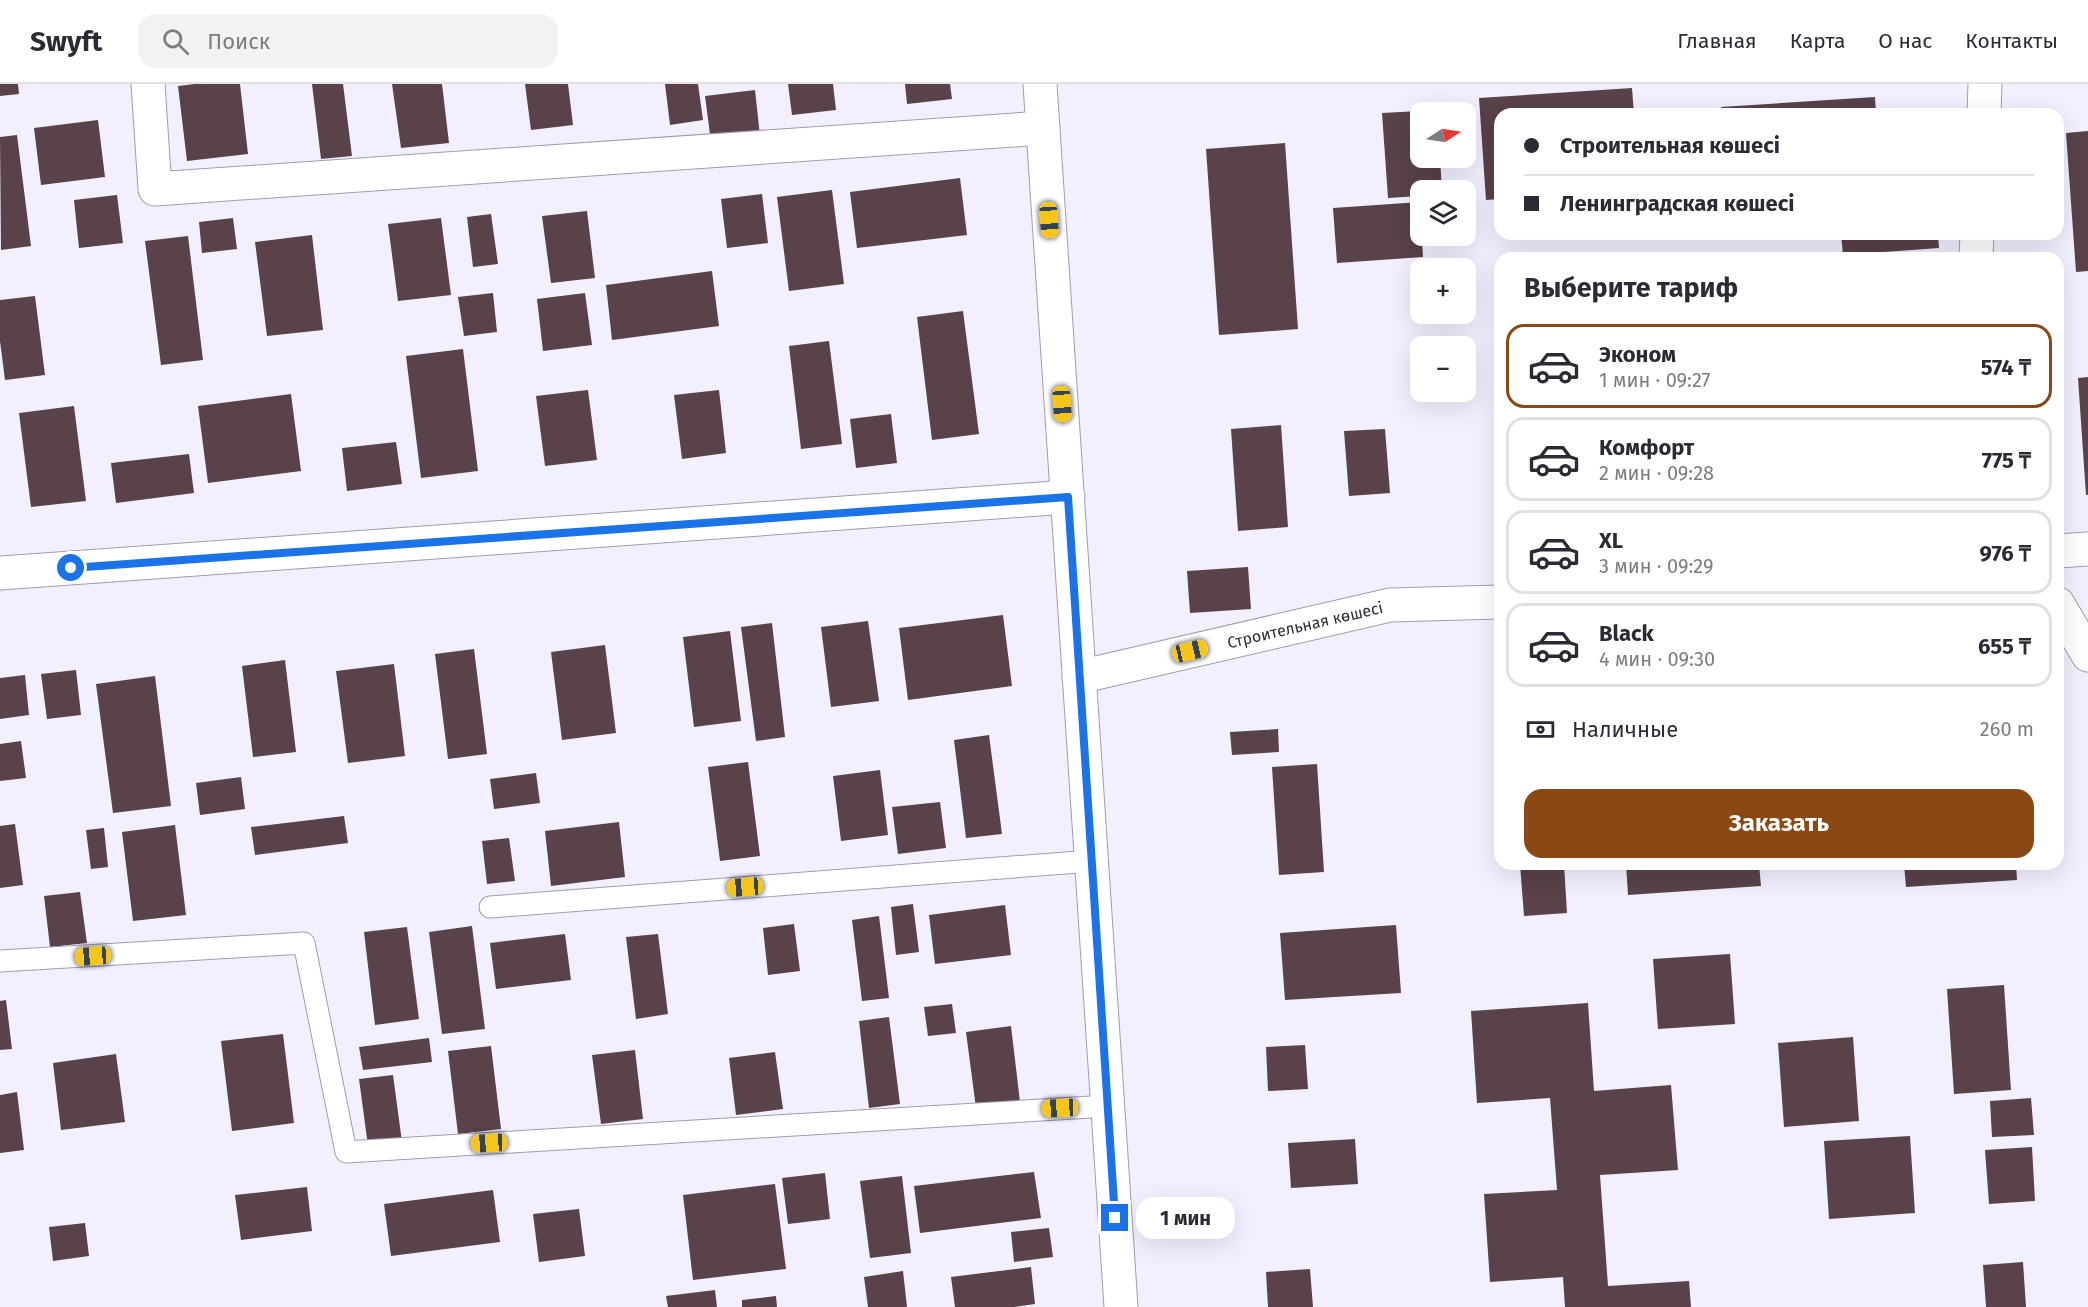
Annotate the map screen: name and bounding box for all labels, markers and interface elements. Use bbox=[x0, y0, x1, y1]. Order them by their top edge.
search box bbox=[138, 14, 558, 68]
text: Swyft bbox=[30, 25, 102, 58]
icon: search bbox=[159, 25, 192, 58]
text: Поиск bbox=[207, 28, 270, 55]
text: Главная bbox=[1677, 28, 1757, 54]
text: Карта bbox=[1790, 28, 1845, 54]
text: О нас bbox=[1878, 28, 1932, 54]
text: Контакты bbox=[1965, 28, 2058, 54]
north arrow bbox=[1410, 102, 1476, 168]
map controls bbox=[1410, 102, 1476, 402]
text: Строительная көшесі bbox=[1560, 132, 1780, 159]
button: layers bbox=[1410, 180, 1476, 246]
text: Ленинградская көшесі bbox=[1560, 190, 1794, 217]
car bbox=[1039, 201, 1059, 239]
button: + bbox=[1410, 258, 1476, 324]
text: Выберите тариф bbox=[1524, 272, 1738, 304]
button: − bbox=[1410, 336, 1476, 402]
icon: car bbox=[1527, 339, 1581, 393]
text: Эконом bbox=[1599, 341, 1676, 368]
text: 574 ₸ bbox=[1981, 354, 2031, 381]
text: 1 мин · 09:27 bbox=[1599, 368, 1710, 392]
car bbox=[1052, 385, 1072, 423]
icon: car bbox=[1527, 432, 1581, 486]
text: Комфорт bbox=[1599, 434, 1694, 461]
text: 775 ₸ bbox=[1982, 447, 2031, 474]
text: 2 мин · 09:28 bbox=[1599, 461, 1714, 485]
icon: car bbox=[1527, 525, 1581, 579]
text: XL bbox=[1599, 527, 1623, 554]
text: 976 ₸ bbox=[1979, 540, 2031, 567]
route start bbox=[57, 554, 84, 581]
text: 3 мин · 09:29 bbox=[1599, 554, 1713, 578]
street label: Строительная көшесі bbox=[1225, 598, 1385, 652]
icon: car bbox=[1527, 618, 1581, 672]
text: Black bbox=[1599, 620, 1654, 647]
text: 655 ₸ bbox=[1978, 633, 2031, 660]
car bbox=[1170, 638, 1210, 664]
text: 4 мин · 09:30 bbox=[1599, 647, 1715, 671]
icon: cash bbox=[1524, 713, 1557, 746]
text: Наличные bbox=[1572, 716, 1678, 743]
text: 260 m bbox=[1980, 717, 2034, 741]
button: Заказать bbox=[1524, 789, 2034, 858]
car bbox=[726, 877, 764, 897]
car bbox=[74, 946, 112, 966]
car bbox=[1042, 1098, 1078, 1118]
car bbox=[471, 1133, 507, 1153]
callout: 1 мин bbox=[1136, 1197, 1235, 1239]
route end bbox=[1101, 1204, 1128, 1231]
text: 1 мин bbox=[1160, 1206, 1211, 1230]

